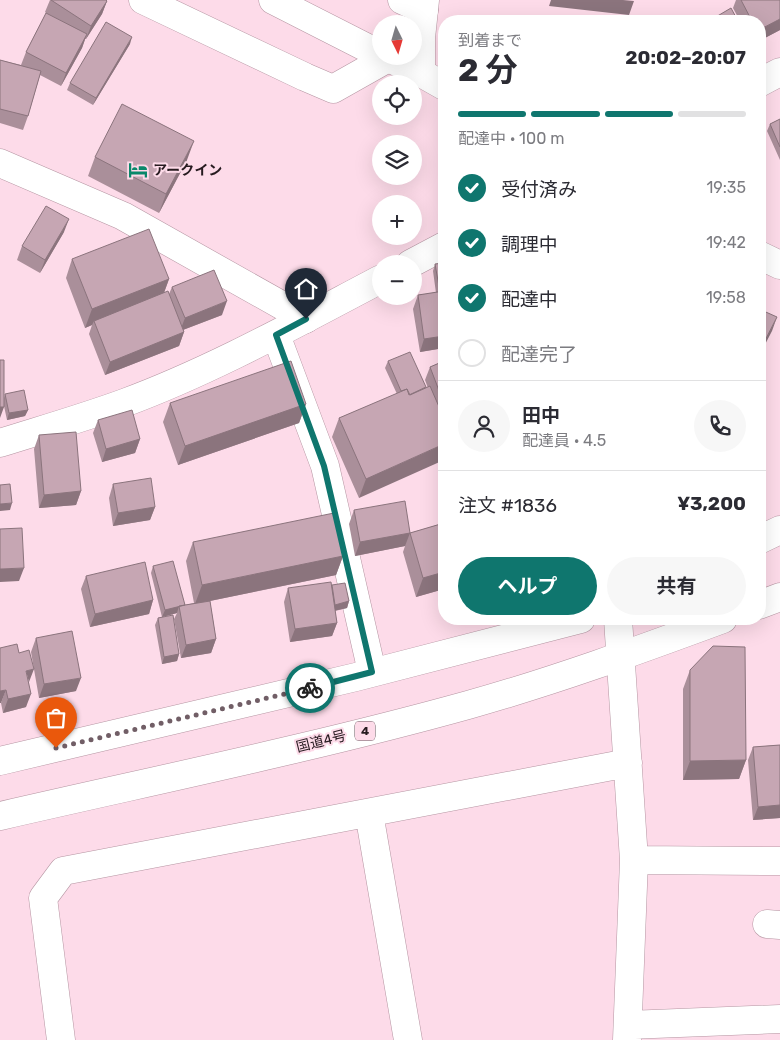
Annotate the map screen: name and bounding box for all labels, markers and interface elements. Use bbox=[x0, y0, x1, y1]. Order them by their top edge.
north arrow bbox=[372, 15, 422, 65]
map controls bbox=[372, 15, 422, 305]
text: 到着まで bbox=[458, 31, 522, 50]
text: 20:02–20:07 bbox=[625, 46, 746, 69]
text: 2 分 bbox=[458, 51, 518, 89]
button: locate bbox=[372, 75, 422, 125]
text: 配達中 · 100 m bbox=[458, 129, 564, 148]
button: layers bbox=[372, 135, 422, 185]
hotel icon: アークイン bbox=[127, 159, 149, 181]
place label: アークイン bbox=[153, 162, 222, 179]
icon: check bbox=[458, 174, 486, 202]
text: 受付済み bbox=[501, 178, 577, 201]
text: 19:35 bbox=[706, 178, 746, 197]
button: + bbox=[372, 195, 422, 245]
icon: check bbox=[458, 229, 486, 257]
text: 調理中 bbox=[501, 233, 558, 256]
text: 19:42 bbox=[706, 233, 746, 252]
button: − bbox=[372, 255, 422, 305]
pin bbox=[285, 268, 327, 319]
icon: home bbox=[292, 275, 320, 303]
icon: check bbox=[458, 284, 486, 312]
text: 配達中 bbox=[501, 288, 558, 311]
text: 19:58 bbox=[706, 288, 746, 307]
text: 配達完了 bbox=[501, 343, 577, 366]
button: person bbox=[458, 400, 510, 452]
button: phone bbox=[694, 400, 746, 452]
text: 田中 bbox=[522, 404, 560, 427]
text: 配達員 · 4.5 bbox=[522, 431, 606, 450]
text: ¥3,200 bbox=[677, 492, 746, 515]
text: 注文 #1836 bbox=[458, 494, 557, 517]
button: ヘルプ bbox=[458, 557, 597, 615]
button: 共有 bbox=[607, 557, 746, 615]
courier bbox=[285, 663, 335, 713]
icon: bike bbox=[296, 674, 324, 702]
pin bbox=[35, 697, 77, 748]
icon: bag bbox=[42, 704, 70, 732]
road number: 4 bbox=[355, 721, 375, 740]
street label: 国道4号 bbox=[294, 727, 348, 756]

